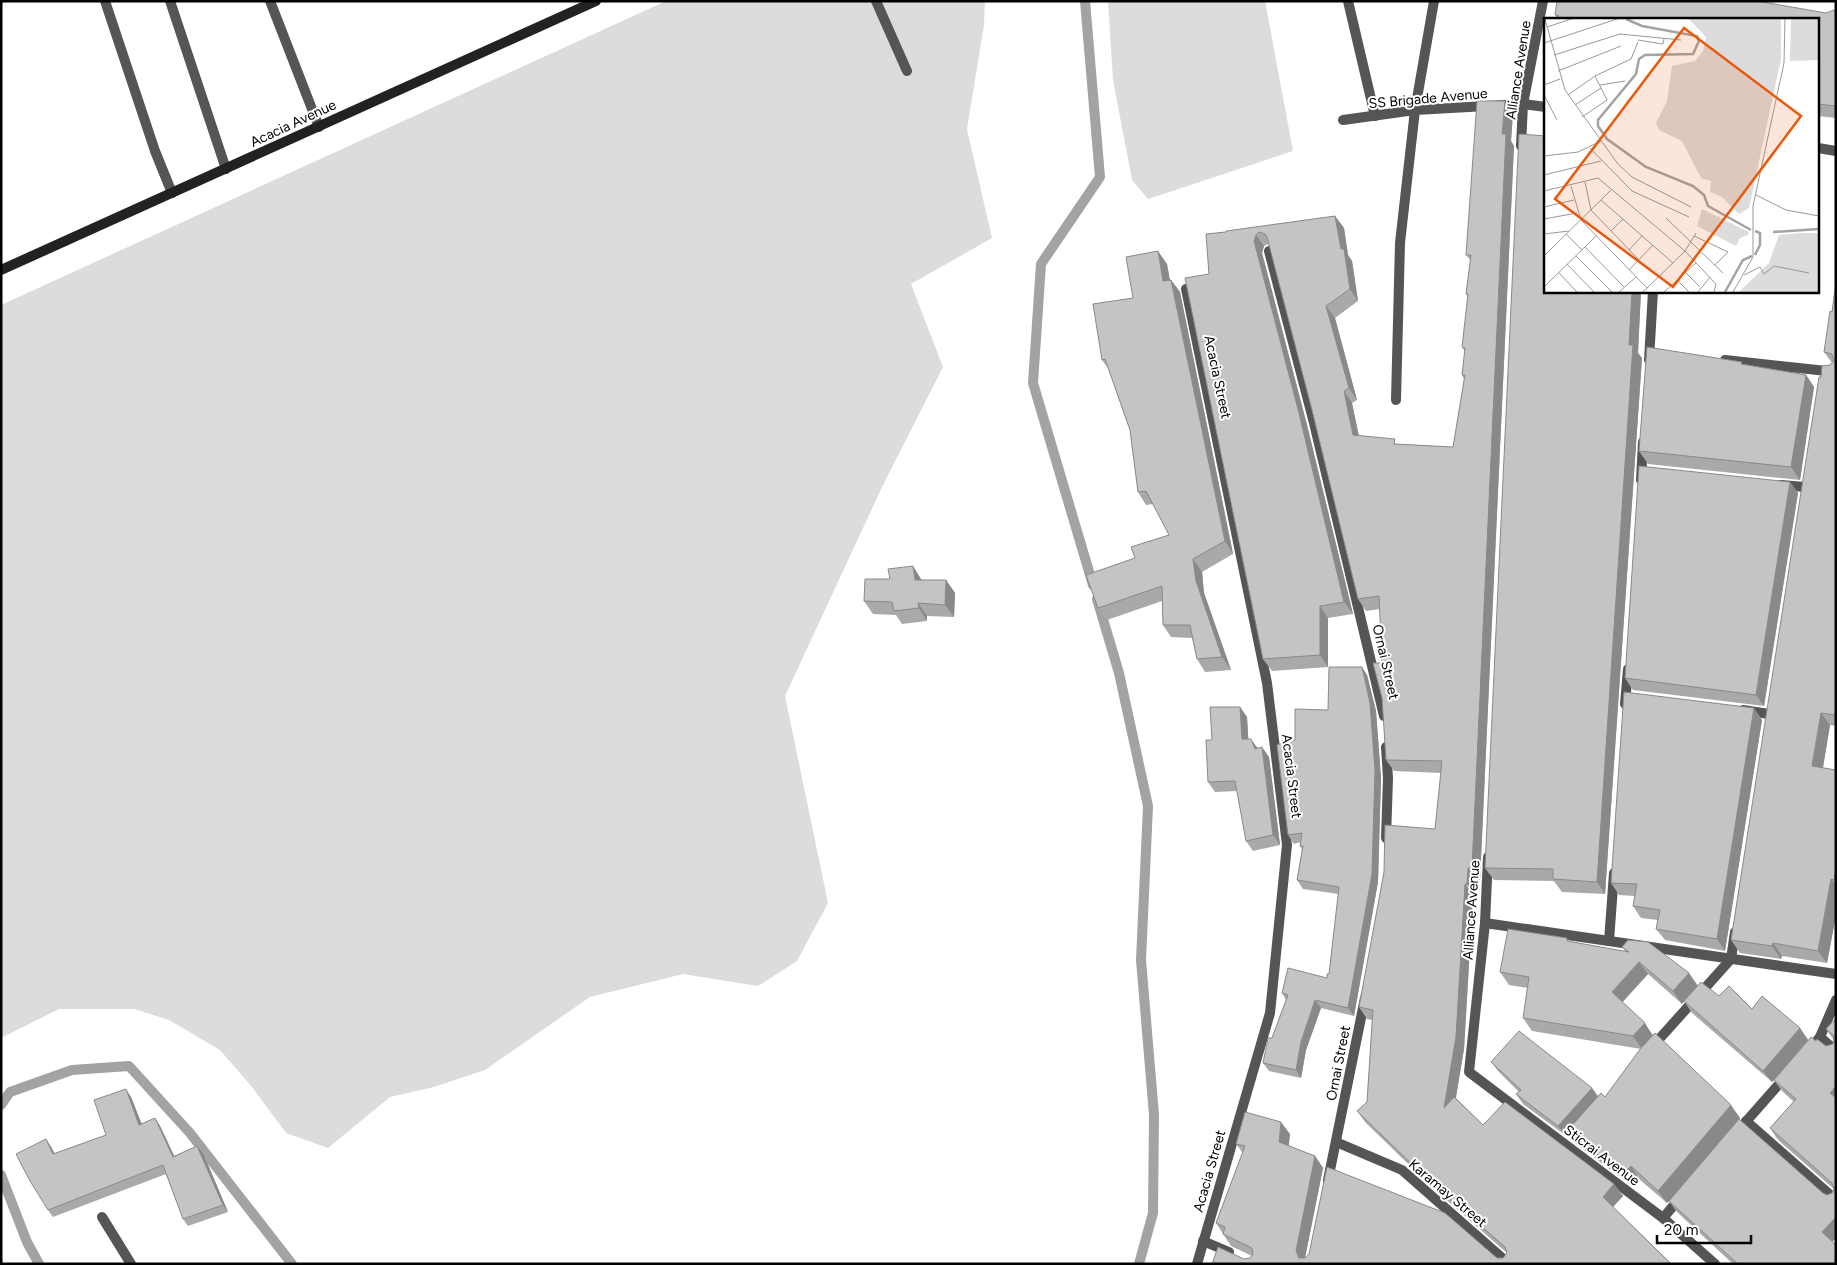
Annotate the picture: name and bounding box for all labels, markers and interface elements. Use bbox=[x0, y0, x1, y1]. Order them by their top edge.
inset map bbox=[1544, 18, 1820, 292]
street label: Alliance Avenue bbox=[1502, 19, 1535, 121]
street label: SS Brigade Avenue bbox=[1368, 85, 1489, 112]
street label: Acacia Avenue bbox=[248, 96, 339, 151]
street label: Acacia Street bbox=[1200, 334, 1235, 420]
street label: Ornai Street bbox=[1369, 623, 1402, 701]
street label: Acacia Street bbox=[1278, 733, 1305, 819]
street label: Alliance Avenue bbox=[1460, 859, 1483, 960]
street label: Ornai Street bbox=[1323, 1024, 1354, 1102]
street label: Sticrai Avenue bbox=[1560, 1121, 1643, 1190]
street label: Acacia Street bbox=[1190, 1128, 1229, 1214]
street label: Karamay Street bbox=[1405, 1156, 1490, 1231]
scale bar bbox=[1657, 1212, 1751, 1244]
text: 20 m bbox=[1664, 1221, 1698, 1239]

